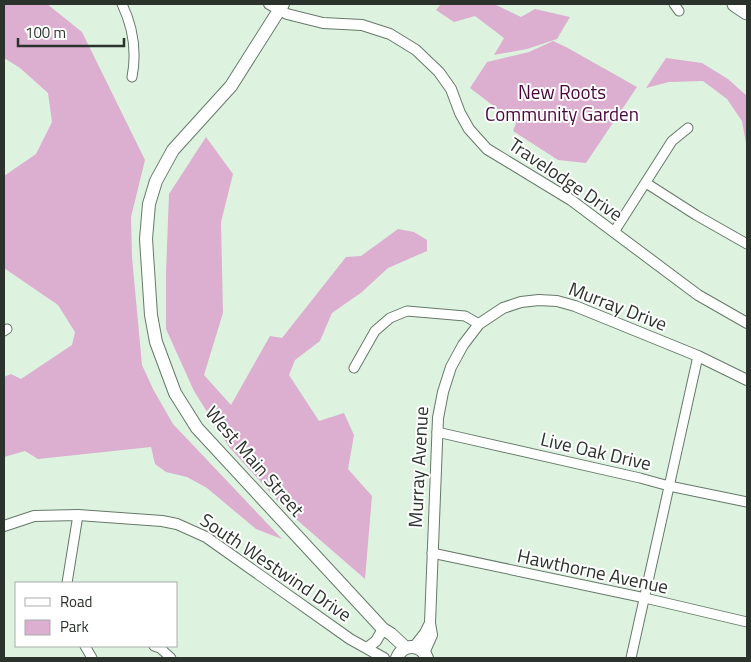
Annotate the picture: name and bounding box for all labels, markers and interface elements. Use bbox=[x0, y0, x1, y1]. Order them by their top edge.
scale bar bbox=[18, 15, 124, 47]
text: 100 m bbox=[25, 21, 66, 44]
park label: New Roots Community Garden bbox=[485, 77, 639, 128]
street label: Travelodge Drive bbox=[503, 130, 629, 228]
street label: Murray Drive bbox=[565, 273, 672, 338]
street label: West Main Street bbox=[199, 399, 312, 523]
street label: Murray Avenue bbox=[400, 406, 435, 528]
street label: Live Oak Drive bbox=[538, 424, 654, 477]
street label: South Westwind Drive bbox=[195, 505, 358, 628]
street label: Hawthorne Avenue bbox=[515, 540, 671, 601]
legend bbox=[15, 582, 178, 647]
text: Road bbox=[60, 590, 92, 613]
text: Park bbox=[60, 615, 89, 638]

